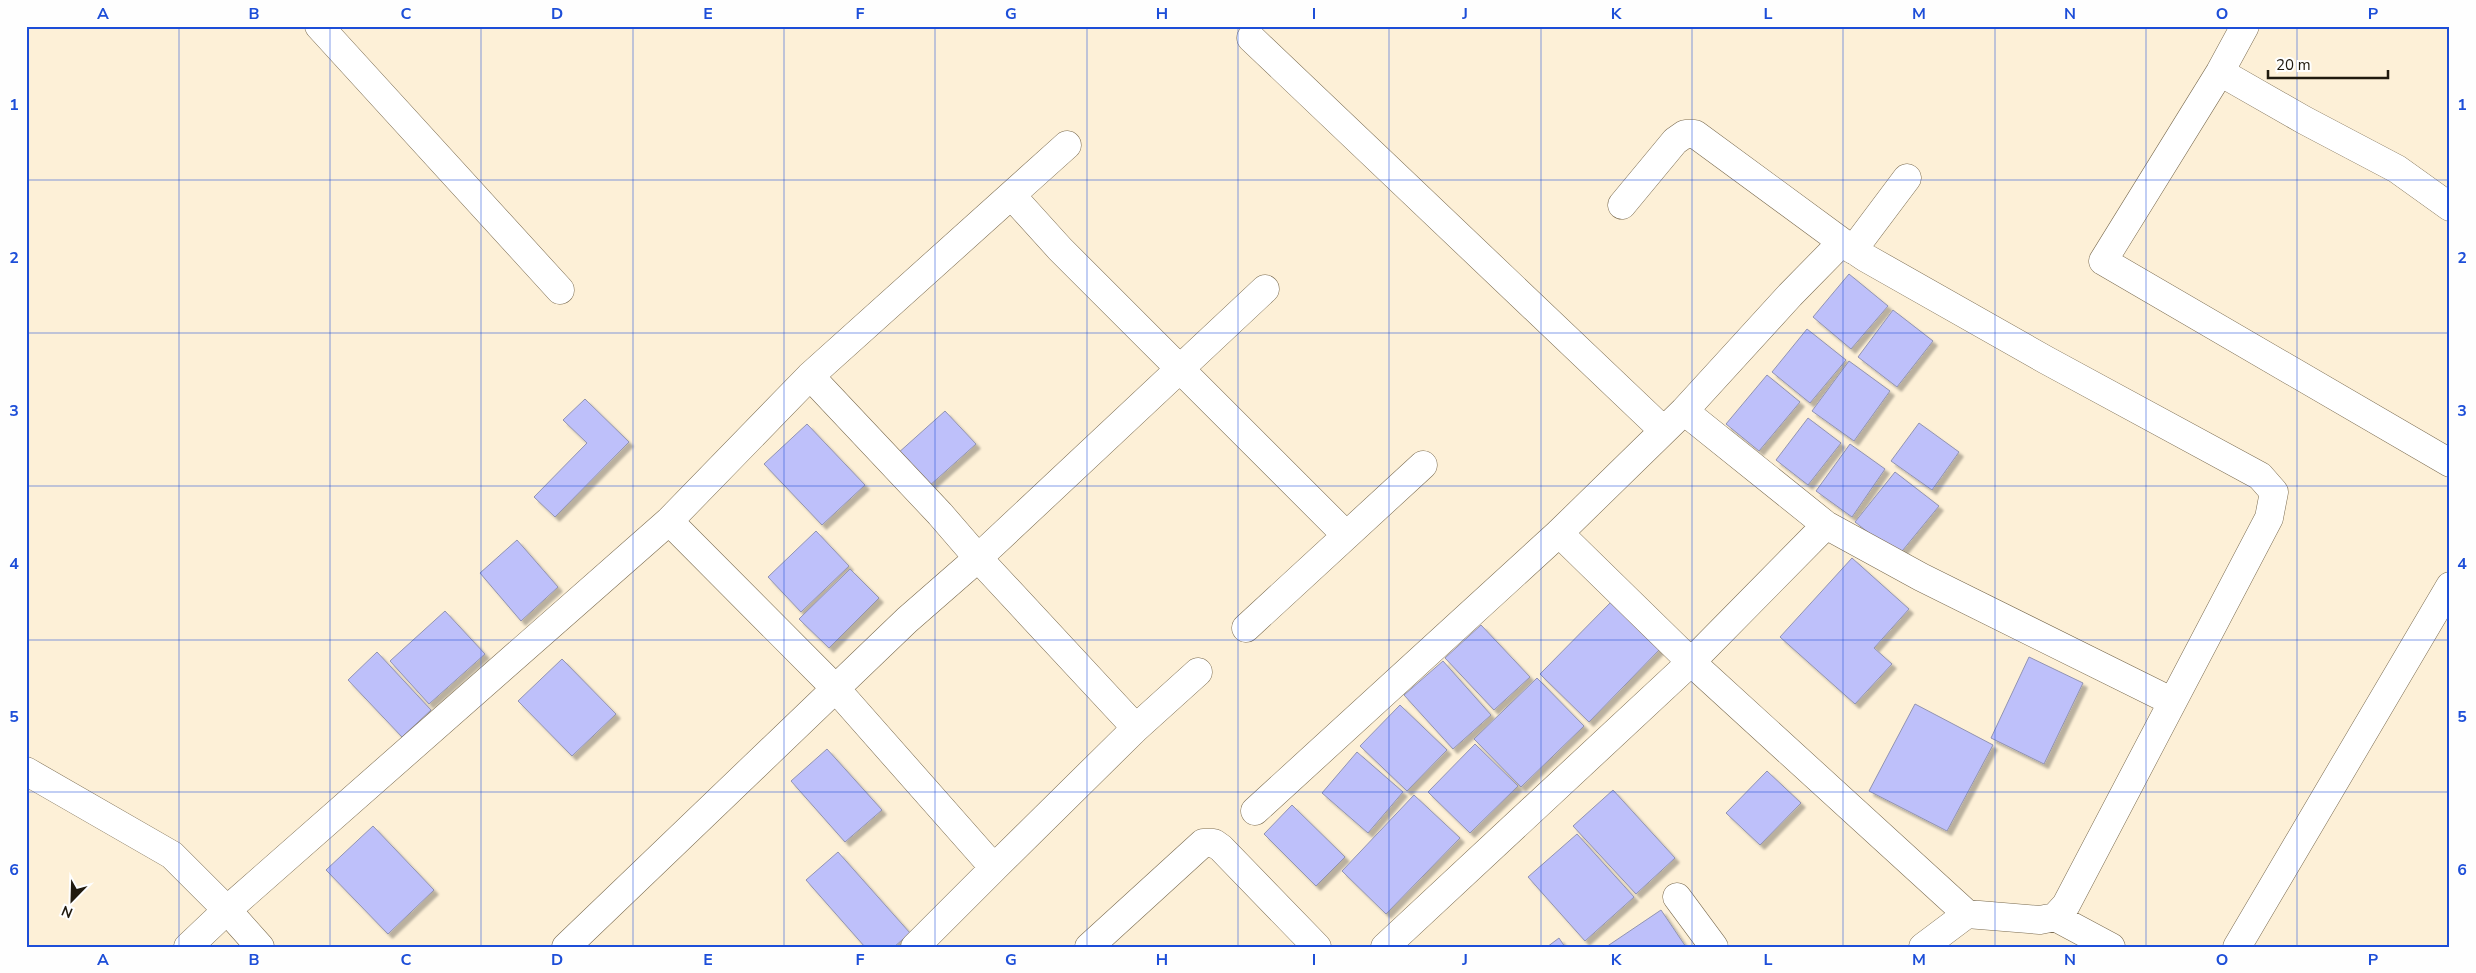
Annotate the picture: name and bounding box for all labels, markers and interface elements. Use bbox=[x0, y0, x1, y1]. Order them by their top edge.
text: A bbox=[97, 3, 109, 25]
text: B bbox=[248, 3, 260, 25]
text: C bbox=[401, 3, 412, 25]
text: D bbox=[551, 3, 563, 25]
text: E bbox=[703, 3, 713, 25]
text: F bbox=[856, 3, 865, 25]
text: G bbox=[1005, 3, 1017, 25]
text: H bbox=[1156, 3, 1168, 25]
text: I bbox=[1312, 3, 1316, 25]
text: J bbox=[1461, 3, 1468, 25]
text: K bbox=[1611, 3, 1623, 25]
text: L bbox=[1764, 3, 1773, 25]
text: M bbox=[1912, 3, 1926, 25]
text: N bbox=[2064, 3, 2076, 25]
text: O bbox=[2216, 3, 2228, 25]
text: P bbox=[2368, 3, 2378, 25]
scale bar bbox=[2268, 48, 2388, 80]
text: 20 m bbox=[2276, 55, 2311, 75]
text: 1 bbox=[9, 94, 19, 116]
text: 1 bbox=[2457, 94, 2467, 116]
text: 2 bbox=[9, 247, 19, 269]
text: 2 bbox=[2457, 247, 2467, 269]
text: 3 bbox=[9, 400, 19, 422]
text: 3 bbox=[2457, 400, 2467, 422]
text: 4 bbox=[9, 553, 19, 575]
text: 4 bbox=[2457, 553, 2467, 575]
text: 5 bbox=[9, 706, 19, 728]
text: 5 bbox=[2457, 706, 2467, 728]
text: 6 bbox=[9, 859, 19, 881]
text: 6 bbox=[2457, 859, 2467, 881]
north arrow bbox=[48, 876, 98, 926]
text: N bbox=[59, 901, 76, 922]
text: A bbox=[97, 949, 109, 971]
text: B bbox=[248, 949, 260, 971]
text: C bbox=[401, 949, 412, 971]
text: D bbox=[551, 949, 563, 971]
text: E bbox=[703, 949, 713, 971]
text: F bbox=[856, 949, 865, 971]
text: G bbox=[1005, 949, 1017, 971]
text: H bbox=[1156, 949, 1168, 971]
text: I bbox=[1312, 949, 1316, 971]
text: J bbox=[1461, 949, 1468, 971]
text: K bbox=[1611, 949, 1623, 971]
text: L bbox=[1764, 949, 1773, 971]
text: M bbox=[1912, 949, 1926, 971]
text: N bbox=[2064, 949, 2076, 971]
text: O bbox=[2216, 949, 2228, 971]
text: P bbox=[2368, 949, 2378, 971]

